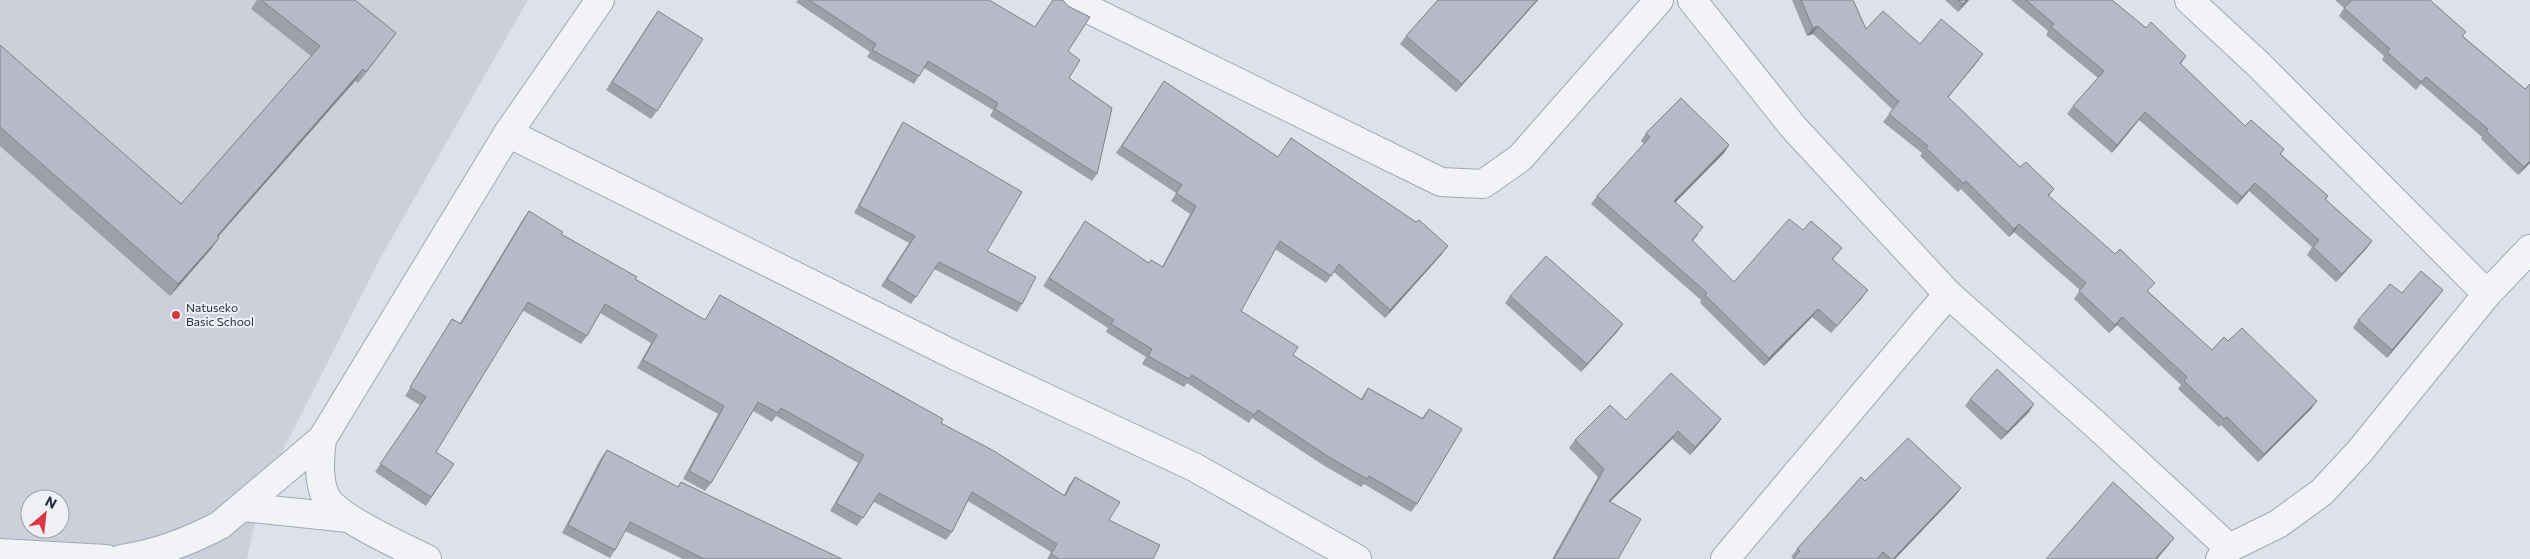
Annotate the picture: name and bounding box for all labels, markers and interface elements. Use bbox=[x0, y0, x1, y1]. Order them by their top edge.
place label: Natuseko Basic School bbox=[186, 300, 254, 328]
marker: Natuseko Basic School bbox=[170, 309, 182, 321]
north arrow bbox=[20, 489, 70, 539]
text: N bbox=[43, 492, 60, 512]

